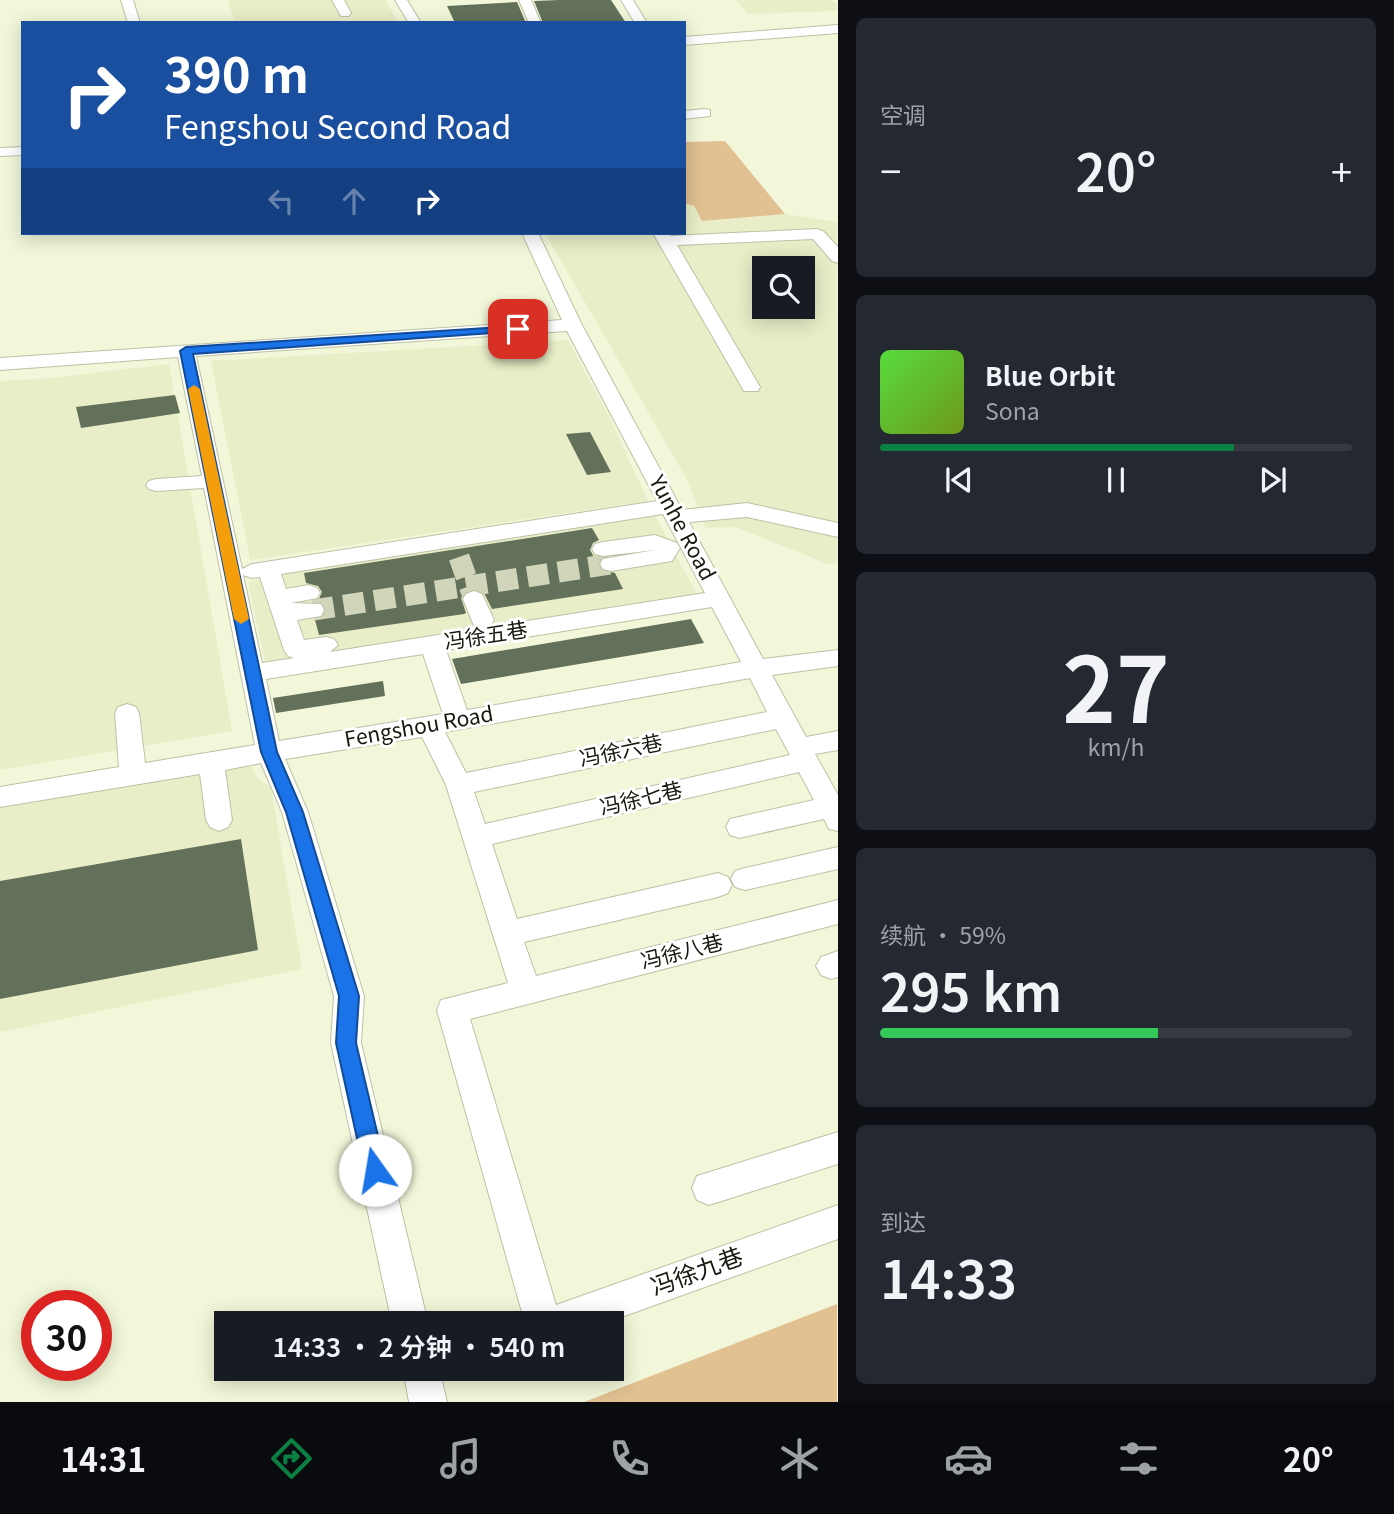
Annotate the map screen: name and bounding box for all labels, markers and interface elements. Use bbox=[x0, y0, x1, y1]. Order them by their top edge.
text: 390 m bbox=[164, 36, 309, 107]
icon: right bbox=[49, 49, 140, 140]
text: 空调 bbox=[880, 97, 926, 131]
text: Fengshou Second Road bbox=[164, 102, 511, 148]
text: 20° bbox=[1076, 132, 1156, 207]
text: − bbox=[880, 142, 901, 197]
text: + bbox=[1331, 142, 1352, 197]
icon: left bbox=[262, 182, 300, 220]
icon: ahead bbox=[335, 182, 373, 220]
icon: right bbox=[408, 182, 446, 220]
map controls bbox=[752, 256, 815, 319]
button: search bbox=[752, 256, 815, 319]
pin bbox=[488, 299, 548, 359]
icon: arrive bbox=[499, 310, 537, 348]
text: Blue Orbit bbox=[985, 356, 1115, 393]
text: Sona bbox=[985, 393, 1040, 427]
icon: previous bbox=[940, 461, 978, 499]
icon: pause bbox=[1097, 461, 1135, 499]
icon: next bbox=[1254, 461, 1292, 499]
street label: Yunhe Road bbox=[643, 468, 724, 585]
street label: 冯徐五巷 bbox=[442, 613, 530, 655]
text: 27 bbox=[1062, 617, 1170, 749]
street label: Fengshou Road bbox=[342, 697, 495, 753]
street label: 冯徐六巷 bbox=[576, 726, 665, 772]
text: km/h bbox=[1088, 729, 1144, 763]
street label: 冯徐七巷 bbox=[596, 773, 685, 821]
text: 续航 · 59% bbox=[880, 917, 1006, 951]
street label: 冯徐八巷 bbox=[637, 925, 726, 975]
text: 295 km bbox=[880, 952, 1062, 1027]
position arrow bbox=[338, 1133, 412, 1207]
text: 到达 bbox=[880, 1204, 926, 1238]
street label: 冯徐九巷 bbox=[645, 1237, 747, 1303]
text: 14:33 bbox=[880, 1239, 1017, 1314]
speed limit sign: 30 bbox=[21, 1290, 112, 1381]
text: 14:33 · 2 分钟 · 540 m bbox=[273, 1327, 565, 1364]
icon: directions bbox=[267, 1434, 316, 1483]
icon: music bbox=[436, 1434, 485, 1483]
icon: phone bbox=[605, 1434, 654, 1483]
icon: climate bbox=[775, 1434, 824, 1483]
icon: car bbox=[944, 1434, 993, 1483]
icon: filters bbox=[1114, 1434, 1163, 1483]
text: 14:31 bbox=[60, 1435, 146, 1481]
text: 20° bbox=[1283, 1435, 1334, 1481]

